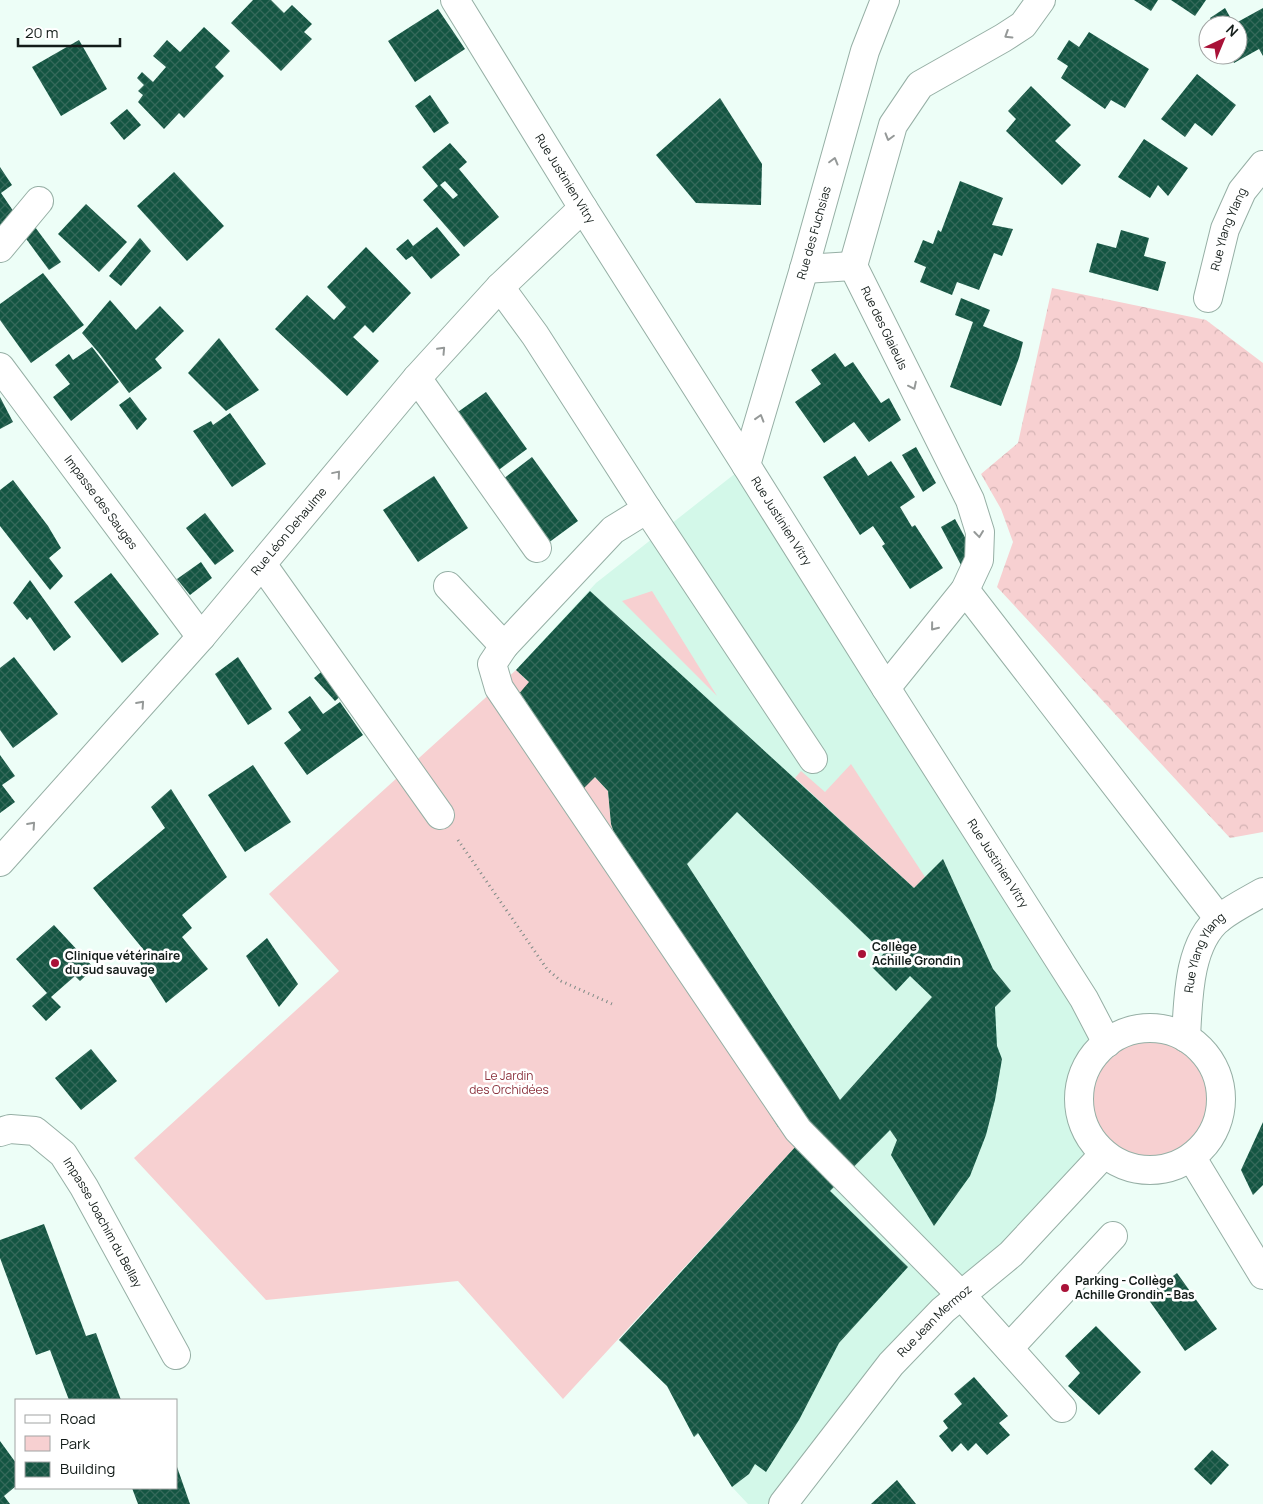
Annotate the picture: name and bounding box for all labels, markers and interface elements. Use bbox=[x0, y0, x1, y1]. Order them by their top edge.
scale bar bbox=[18, 15, 120, 47]
north arrow bbox=[1198, 15, 1248, 65]
text: N bbox=[1222, 20, 1243, 41]
text: 20 m bbox=[25, 22, 58, 43]
one-way arrow bbox=[1004, 29, 1014, 38]
street label: Rue Justinien Vitry bbox=[531, 131, 600, 227]
one-way arrow bbox=[885, 133, 895, 141]
one-way arrow bbox=[829, 157, 839, 166]
street label: Rue des Fuchsias bbox=[792, 184, 835, 281]
street label: Rue Ylang Ylang bbox=[1206, 185, 1251, 272]
street label: Rue des Glaieuls bbox=[857, 283, 912, 372]
one-way arrow bbox=[436, 347, 445, 356]
one-way arrow bbox=[907, 381, 917, 390]
one-way arrow bbox=[755, 414, 765, 423]
street label: Impasse des Sauges bbox=[61, 452, 142, 553]
one-way arrow bbox=[332, 471, 340, 480]
street label: Rue Justinien Vitry bbox=[747, 473, 817, 569]
street label: Rue Léon Dehaulme bbox=[247, 484, 330, 579]
one-way arrow bbox=[973, 530, 984, 538]
one-way arrow bbox=[931, 622, 940, 631]
one-way arrow bbox=[135, 701, 144, 710]
street label: Rue Justinien Vitry bbox=[964, 816, 1033, 912]
one-way arrow bbox=[27, 822, 36, 831]
street label: Rue Ylang Ylang bbox=[1180, 908, 1228, 994]
place label: Collège Achille Grondin bbox=[872, 938, 961, 969]
place label: Clinique vétérinaire du sud sauvage bbox=[65, 947, 180, 978]
marker: Collège Achille Grondin bbox=[856, 948, 868, 960]
marker: Clinique vétérinaire du sud sauvage bbox=[49, 957, 61, 969]
park label: Le Jardin des Orchidées bbox=[469, 1067, 549, 1098]
street label: Impasse Joachim du Bellay bbox=[59, 1154, 147, 1291]
place label: Parking - Collège Achille Grondin - Bas bbox=[1075, 1272, 1195, 1303]
street label: Rue Jean Mermoz bbox=[893, 1281, 975, 1361]
marker: Parking - Collège Achille Grondin - Bas bbox=[1059, 1282, 1071, 1294]
legend bbox=[15, 1399, 178, 1489]
text: Road bbox=[60, 1408, 96, 1429]
text: Park bbox=[60, 1433, 90, 1454]
text: Building bbox=[60, 1458, 115, 1479]

